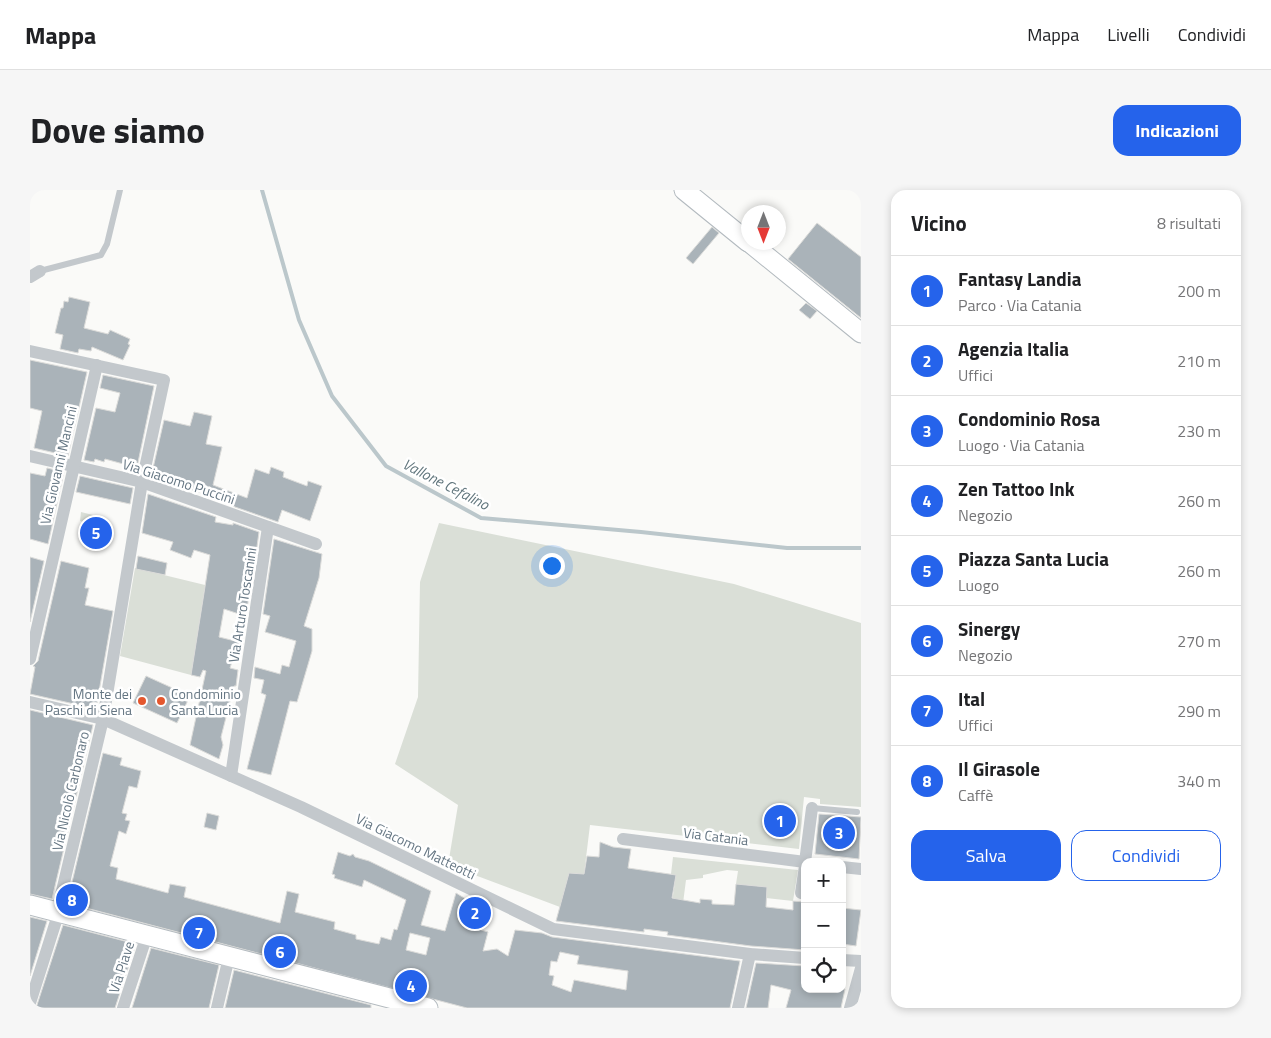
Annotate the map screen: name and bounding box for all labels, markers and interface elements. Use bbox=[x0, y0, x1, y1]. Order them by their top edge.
text: Mappa bbox=[25, 17, 96, 53]
text: Mappa bbox=[1027, 21, 1079, 48]
text: Livelli bbox=[1107, 21, 1150, 48]
text: Condividi bbox=[1178, 21, 1246, 48]
text: Dove siamo bbox=[30, 103, 205, 157]
button: Indicazioni bbox=[1113, 105, 1241, 156]
north arrow bbox=[741, 205, 786, 250]
text: Vicino bbox=[911, 207, 967, 239]
text: 8 risultati bbox=[1157, 211, 1221, 235]
text: Fantasy Landia bbox=[958, 264, 1081, 293]
text: 1 bbox=[923, 279, 931, 303]
text: 200 m bbox=[1177, 279, 1221, 303]
text: Parco · Via Catania bbox=[958, 293, 1081, 317]
text: Agenzia Italia bbox=[958, 334, 1069, 363]
text: 2 bbox=[923, 349, 931, 373]
text: 210 m bbox=[1177, 349, 1221, 373]
text: Uffici bbox=[958, 363, 993, 387]
street label: Via Giovanni Mancini bbox=[34, 404, 82, 526]
text: Condominio Rosa bbox=[958, 404, 1100, 433]
text: 3 bbox=[923, 419, 931, 443]
text: 230 m bbox=[1177, 419, 1221, 443]
text: Luogo · Via Catania bbox=[958, 433, 1085, 457]
water label: Vallone Cefalino bbox=[399, 452, 494, 516]
street label: Via Giacomo Puccini bbox=[120, 453, 238, 509]
text: Zen Tattoo Ink bbox=[958, 474, 1075, 503]
text: 4 bbox=[923, 489, 931, 513]
text: 260 m bbox=[1177, 489, 1221, 513]
text: Negozio bbox=[958, 503, 1013, 527]
pin: 5 bbox=[80, 514, 112, 552]
text: Piazza Santa Lucia bbox=[958, 544, 1109, 573]
street label: Via Arturo Toscanini bbox=[223, 546, 261, 664]
your location bbox=[539, 553, 565, 579]
text: 5 bbox=[923, 559, 931, 583]
text: 260 m bbox=[1177, 559, 1221, 583]
text: Luogo bbox=[958, 573, 999, 597]
text: Sinergy bbox=[958, 614, 1020, 643]
text: 6 bbox=[923, 629, 931, 653]
text: 270 m bbox=[1177, 629, 1221, 653]
text: Negozio bbox=[958, 643, 1013, 667]
place label: Monte dei Paschi di Siena bbox=[45, 683, 132, 720]
place label: Condominio Santa Lucia bbox=[171, 683, 241, 720]
text: Ital bbox=[958, 684, 985, 713]
marker: Monte dei Paschi di Siena bbox=[136, 695, 148, 707]
marker: Condominio Santa Lucia bbox=[155, 695, 167, 707]
text: 7 bbox=[923, 699, 931, 723]
text: 290 m bbox=[1177, 699, 1221, 723]
text: Uffici bbox=[958, 713, 993, 737]
street label: Via Nicolò Carbonaro bbox=[46, 729, 94, 853]
text: Il Girasole bbox=[958, 754, 1040, 783]
text: 8 bbox=[923, 769, 931, 793]
text: 340 m bbox=[1177, 769, 1221, 793]
text: Caffè bbox=[958, 783, 993, 807]
pin: 1 bbox=[764, 802, 796, 840]
street label: Via Giacomo Matteotti bbox=[352, 808, 480, 884]
pin: 3 bbox=[823, 814, 855, 852]
street label: Via Catania bbox=[682, 822, 750, 850]
button: Salva bbox=[911, 830, 1061, 881]
button: Condividi bbox=[1071, 830, 1221, 881]
map controls bbox=[801, 858, 846, 993]
button: + bbox=[801, 858, 846, 903]
pin: 8 bbox=[56, 881, 88, 919]
pin: 2 bbox=[459, 894, 491, 932]
button: − bbox=[801, 903, 846, 948]
pin: 7 bbox=[183, 914, 215, 952]
pin: 6 bbox=[264, 933, 296, 971]
street label: Via Piave bbox=[103, 938, 139, 996]
button: locate bbox=[801, 948, 846, 993]
pin: 4 bbox=[395, 967, 427, 1005]

